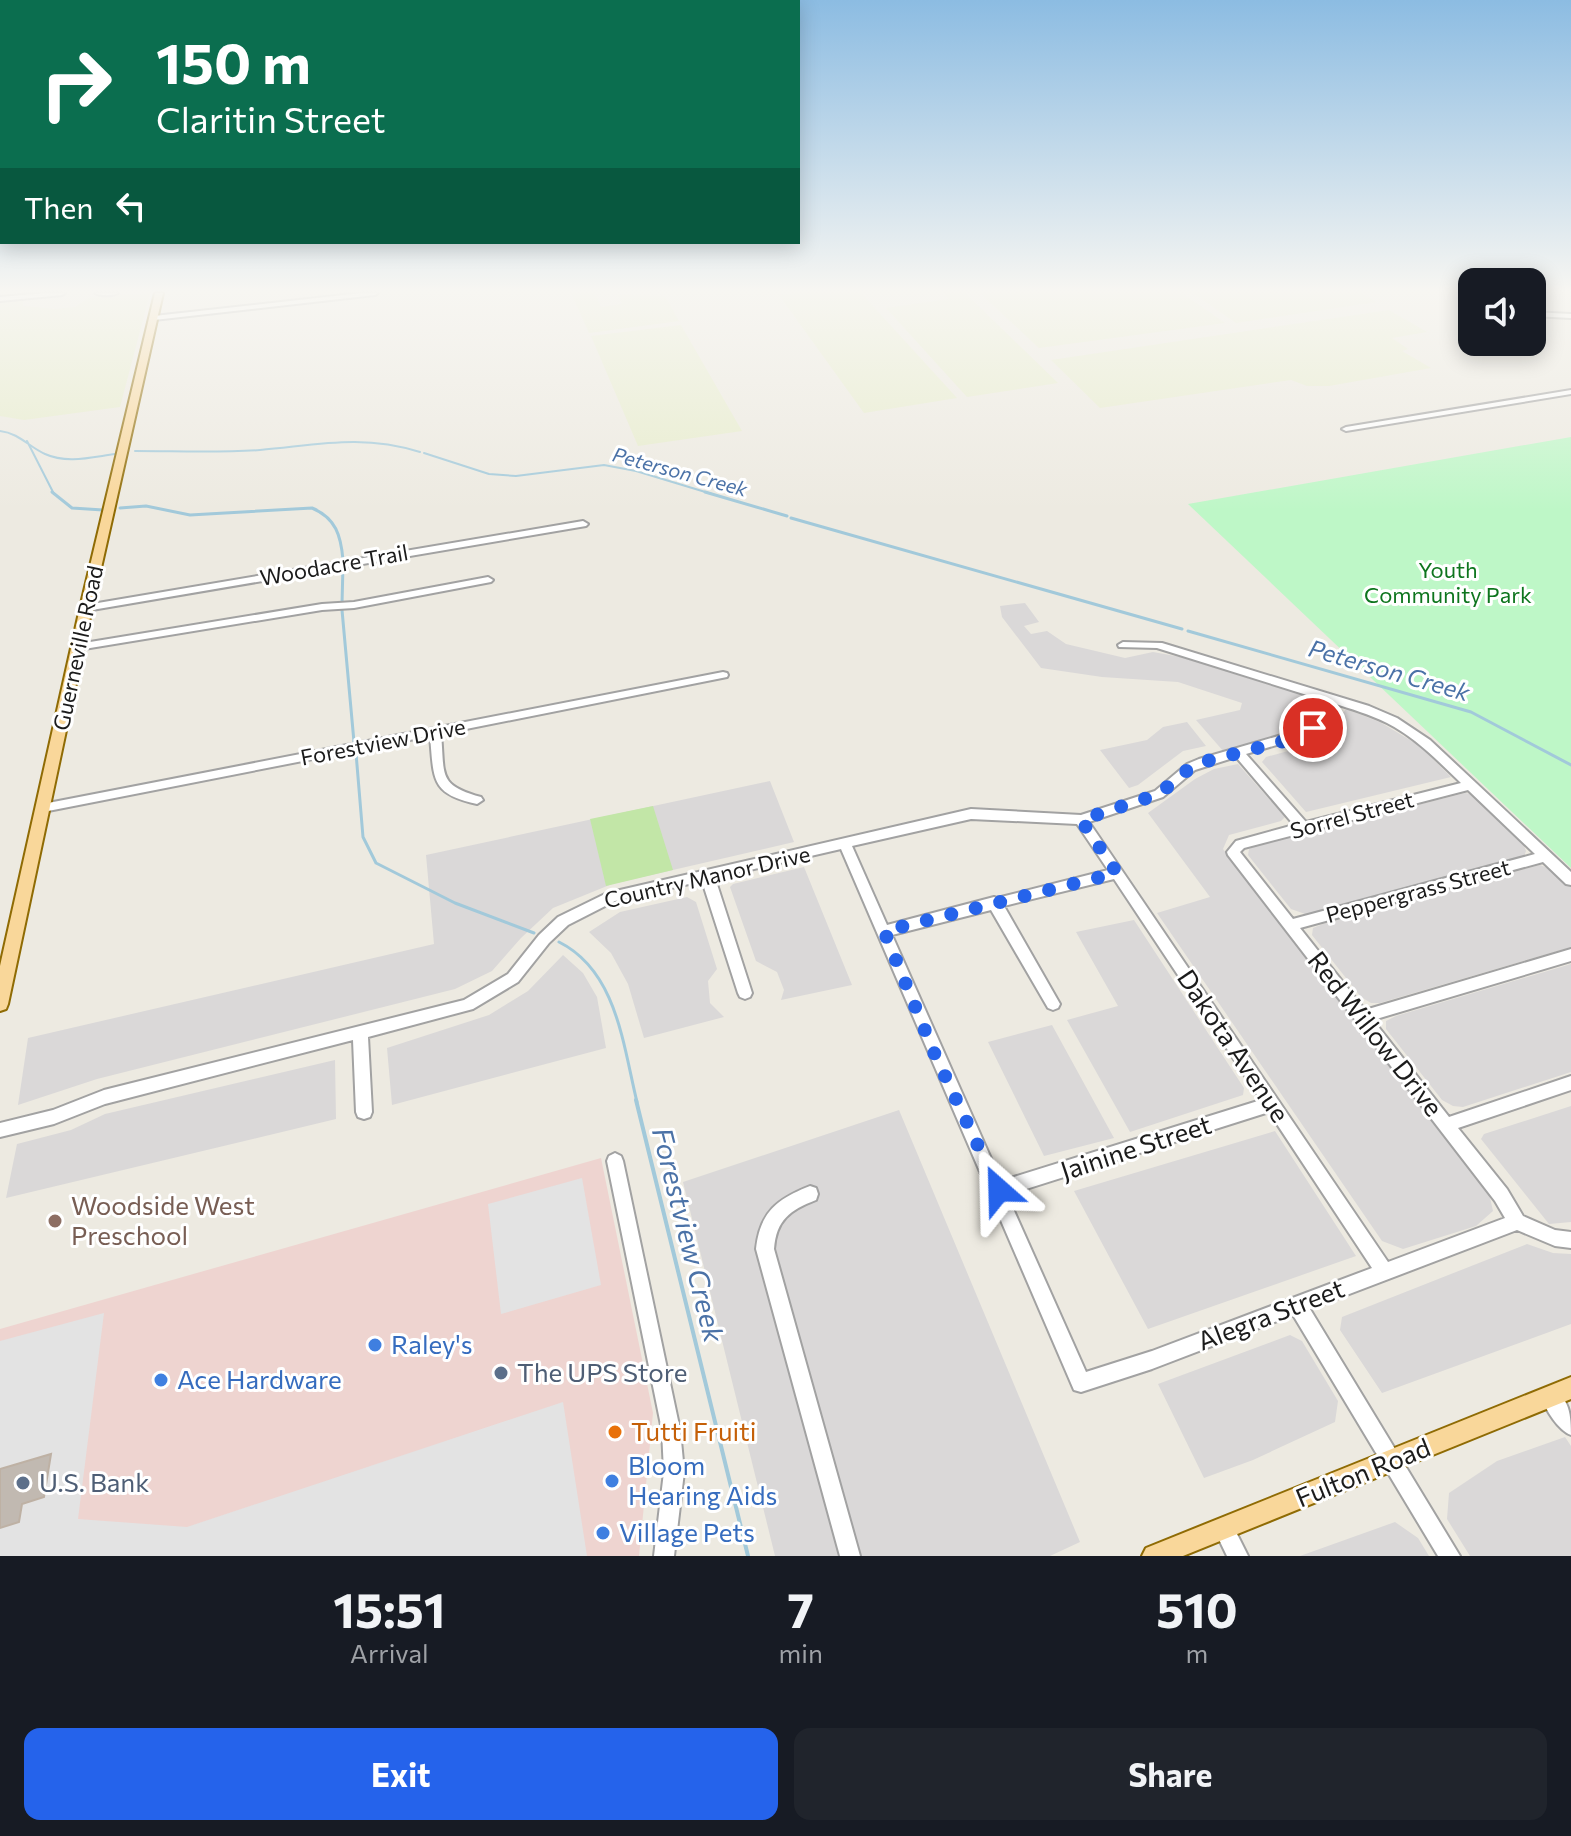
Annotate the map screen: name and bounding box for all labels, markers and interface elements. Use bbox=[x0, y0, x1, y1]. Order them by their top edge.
text: 150 m bbox=[156, 27, 311, 96]
icon: right bbox=[24, 32, 128, 136]
text: Claritin Street bbox=[156, 96, 386, 140]
icon: left bbox=[109, 184, 153, 228]
text: Then bbox=[24, 188, 93, 225]
map controls bbox=[1458, 268, 1546, 356]
button: sound bbox=[1458, 268, 1546, 356]
water label: Peterson Creek bbox=[610, 442, 751, 501]
street label: Woodacre Trail bbox=[258, 538, 410, 591]
park label: Youth Community Park bbox=[1364, 556, 1532, 608]
street label: Guerneville Road bbox=[47, 563, 108, 733]
water label: Peterson Creek bbox=[1306, 633, 1474, 707]
pin bbox=[1279, 694, 1347, 762]
icon: arrive bbox=[1291, 706, 1335, 750]
street label: Forestview Drive bbox=[298, 712, 468, 771]
street label: Sorrel Street bbox=[1287, 785, 1417, 844]
street label: Country Manor Drive bbox=[601, 840, 813, 913]
street label: Peppergrass Street bbox=[1323, 853, 1513, 928]
street label: Red Willow Drive bbox=[1302, 945, 1450, 1122]
street label: Dakota Avenue bbox=[1172, 963, 1297, 1127]
street label: Jainine Street bbox=[1056, 1108, 1215, 1185]
water label: Forestview Creek bbox=[646, 1124, 732, 1346]
position arrow bbox=[957, 1148, 1041, 1232]
place label: Woodside West Preschool bbox=[71, 1189, 255, 1250]
marker: Woodside West Preschool bbox=[46, 1212, 64, 1230]
street label: Alegra Street bbox=[1193, 1271, 1348, 1356]
place label: Raley's bbox=[391, 1328, 472, 1359]
marker: Raley's bbox=[366, 1336, 384, 1354]
place label: The UPS Store bbox=[517, 1356, 687, 1387]
place label: Ace Hardware bbox=[177, 1363, 342, 1394]
marker: The UPS Store bbox=[492, 1364, 510, 1382]
marker: Ace Hardware bbox=[152, 1371, 170, 1389]
place label: Tutti Fruiti bbox=[631, 1415, 756, 1446]
marker: Tutti Fruiti bbox=[606, 1423, 624, 1441]
street label: Fulton Road bbox=[1291, 1431, 1434, 1513]
place label: Bloom Hearing Aids bbox=[628, 1449, 777, 1510]
place label: U.S. Bank bbox=[39, 1466, 149, 1497]
marker: Bloom Hearing Aids bbox=[603, 1472, 621, 1490]
marker: U.S. Bank bbox=[14, 1474, 32, 1492]
place label: Village Pets bbox=[619, 1516, 755, 1547]
marker: Village Pets bbox=[594, 1524, 612, 1542]
text: 15:51 bbox=[333, 1579, 445, 1638]
text: 7 bbox=[788, 1579, 814, 1638]
text: 510 bbox=[1156, 1579, 1238, 1638]
text: Arrival bbox=[350, 1637, 429, 1668]
text: min bbox=[779, 1637, 823, 1668]
text: m bbox=[1186, 1637, 1208, 1668]
button: Exit bbox=[24, 1728, 778, 1820]
button: Share bbox=[794, 1728, 1547, 1820]

